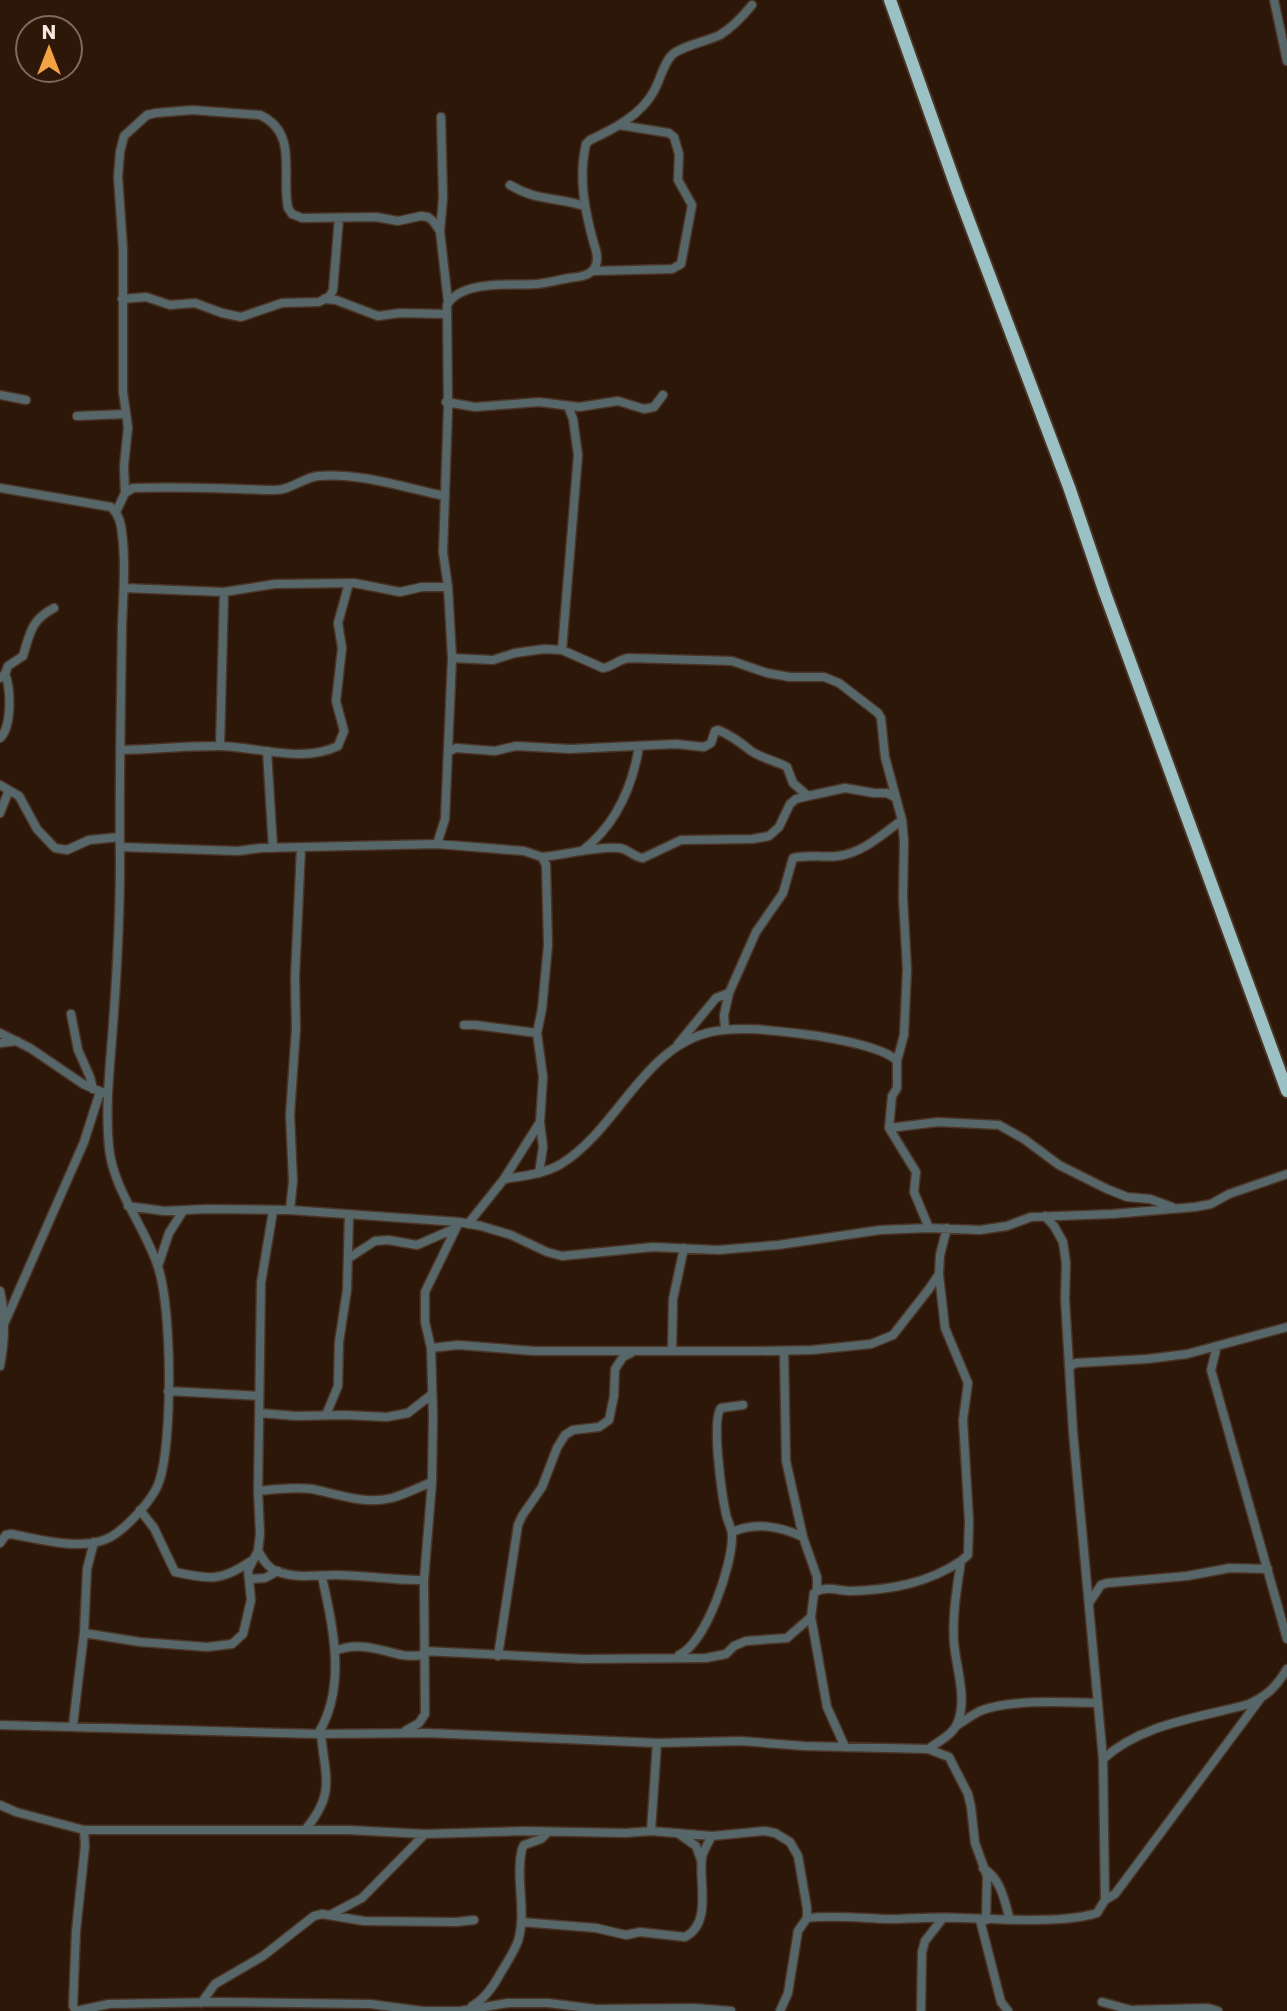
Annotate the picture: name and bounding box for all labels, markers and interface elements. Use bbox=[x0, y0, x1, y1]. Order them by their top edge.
north arrow bbox=[14, 14, 84, 84]
text: N bbox=[42, 19, 56, 46]

